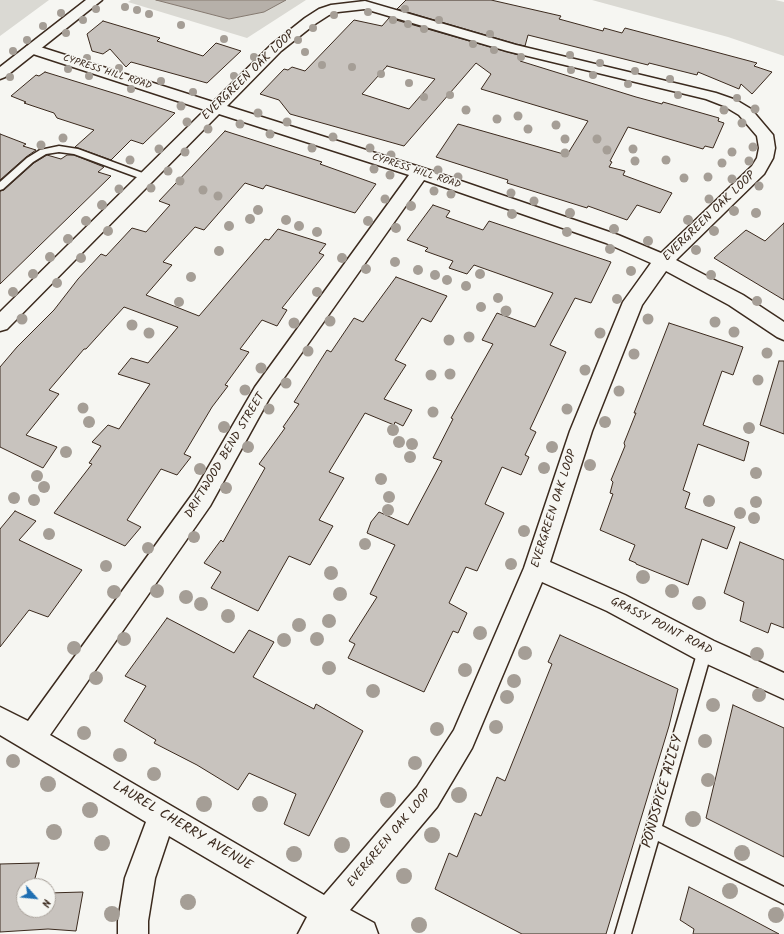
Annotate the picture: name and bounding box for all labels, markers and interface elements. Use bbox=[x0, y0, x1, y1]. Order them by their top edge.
street label: EVERGREEN OAK LOOP bbox=[200, 28, 298, 124]
street label: CYPRESS HILL ROAD bbox=[61, 53, 153, 93]
street label: CYPRESS HILL ROAD bbox=[370, 152, 462, 192]
street label: EVERGREEN OAK LOOP bbox=[661, 169, 759, 265]
street label: DRIFTWOOD BEND STREET bbox=[183, 391, 269, 521]
street label: EVERGREEN OAK LOOP bbox=[529, 448, 581, 570]
street label: GRASSY POINT ROAD bbox=[608, 595, 714, 659]
street label: PONDSPICE ALLEY bbox=[640, 734, 688, 850]
street label: LAUREL CHERRY AVENUE bbox=[109, 779, 255, 875]
street label: EVERGREEN OAK LOOP bbox=[345, 787, 435, 891]
north arrow bbox=[16, 878, 56, 918]
text: N bbox=[36, 896, 55, 910]

